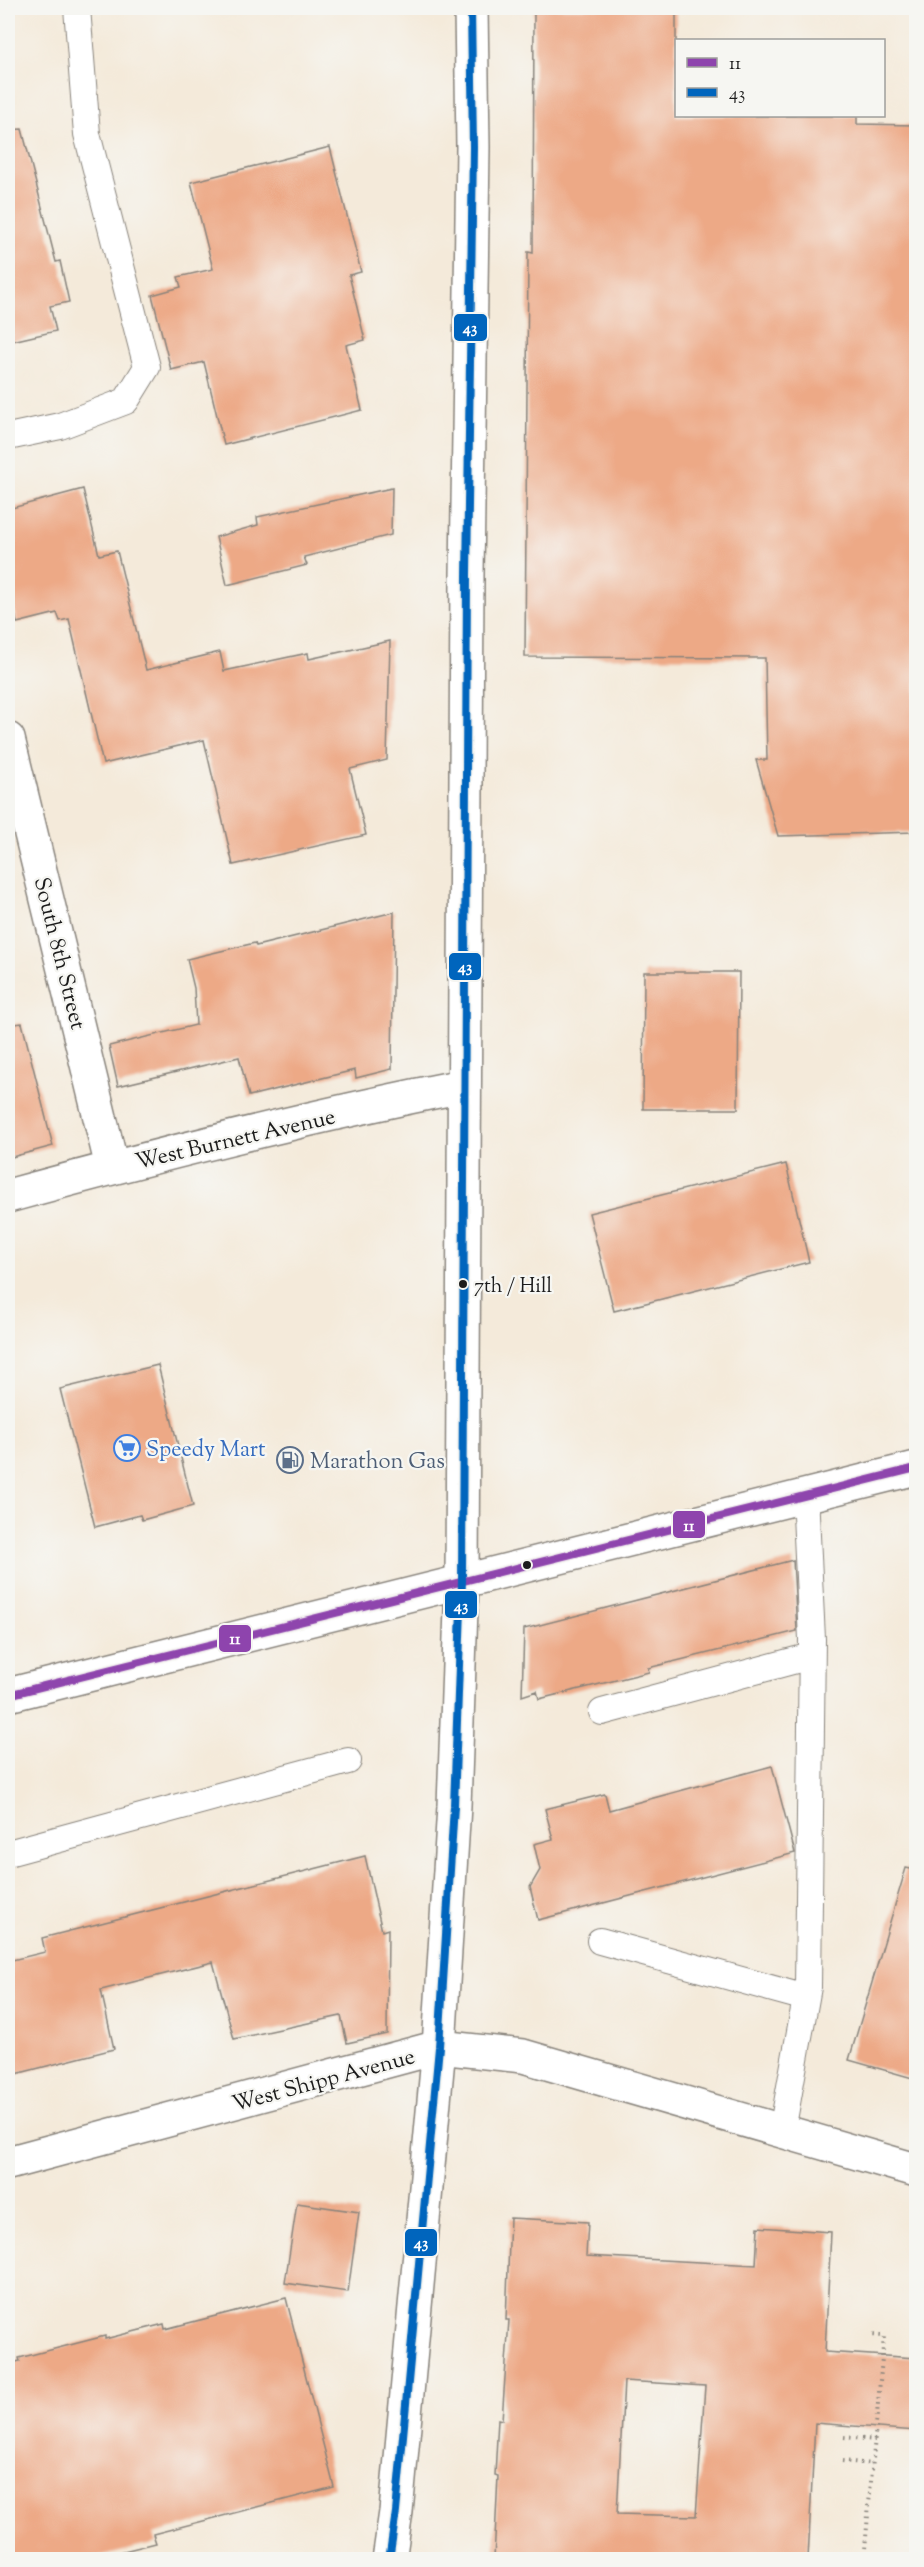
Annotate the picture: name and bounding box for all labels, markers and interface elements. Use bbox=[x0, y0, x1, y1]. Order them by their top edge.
legend bbox=[675, 39, 885, 117]
text: 11 bbox=[729, 52, 741, 78]
text: 43 bbox=[729, 82, 745, 108]
line badge: 43 bbox=[453, 313, 488, 342]
text: 43 bbox=[462, 318, 478, 341]
street label: South 8th Street bbox=[24, 874, 93, 1034]
line badge: 43 bbox=[448, 952, 482, 981]
text: 43 bbox=[457, 957, 473, 980]
street label: West Burnett Avenue bbox=[133, 1102, 339, 1179]
place label: 7th / Hill bbox=[474, 1273, 553, 1302]
marker: 7th / Hill bbox=[457, 1278, 469, 1290]
supermarket icon: Speedy Mart bbox=[112, 1433, 142, 1463]
place label: Speedy Mart bbox=[146, 1435, 266, 1467]
fuel station icon: Marathon Gas bbox=[275, 1445, 305, 1475]
place label: Marathon Gas bbox=[310, 1447, 445, 1479]
line badge: 11 bbox=[672, 1510, 706, 1539]
text: 11 bbox=[684, 1516, 695, 1539]
unlabelled marker bbox=[521, 1559, 533, 1571]
line badge: 43 bbox=[444, 1590, 478, 1619]
text: 43 bbox=[453, 1596, 469, 1619]
line badge: 11 bbox=[218, 1624, 252, 1653]
text: 11 bbox=[230, 1629, 241, 1652]
street label: West Shipp Avenue bbox=[229, 2042, 419, 2122]
line badge: 43 bbox=[404, 2228, 438, 2257]
text: 43 bbox=[413, 2233, 429, 2256]

